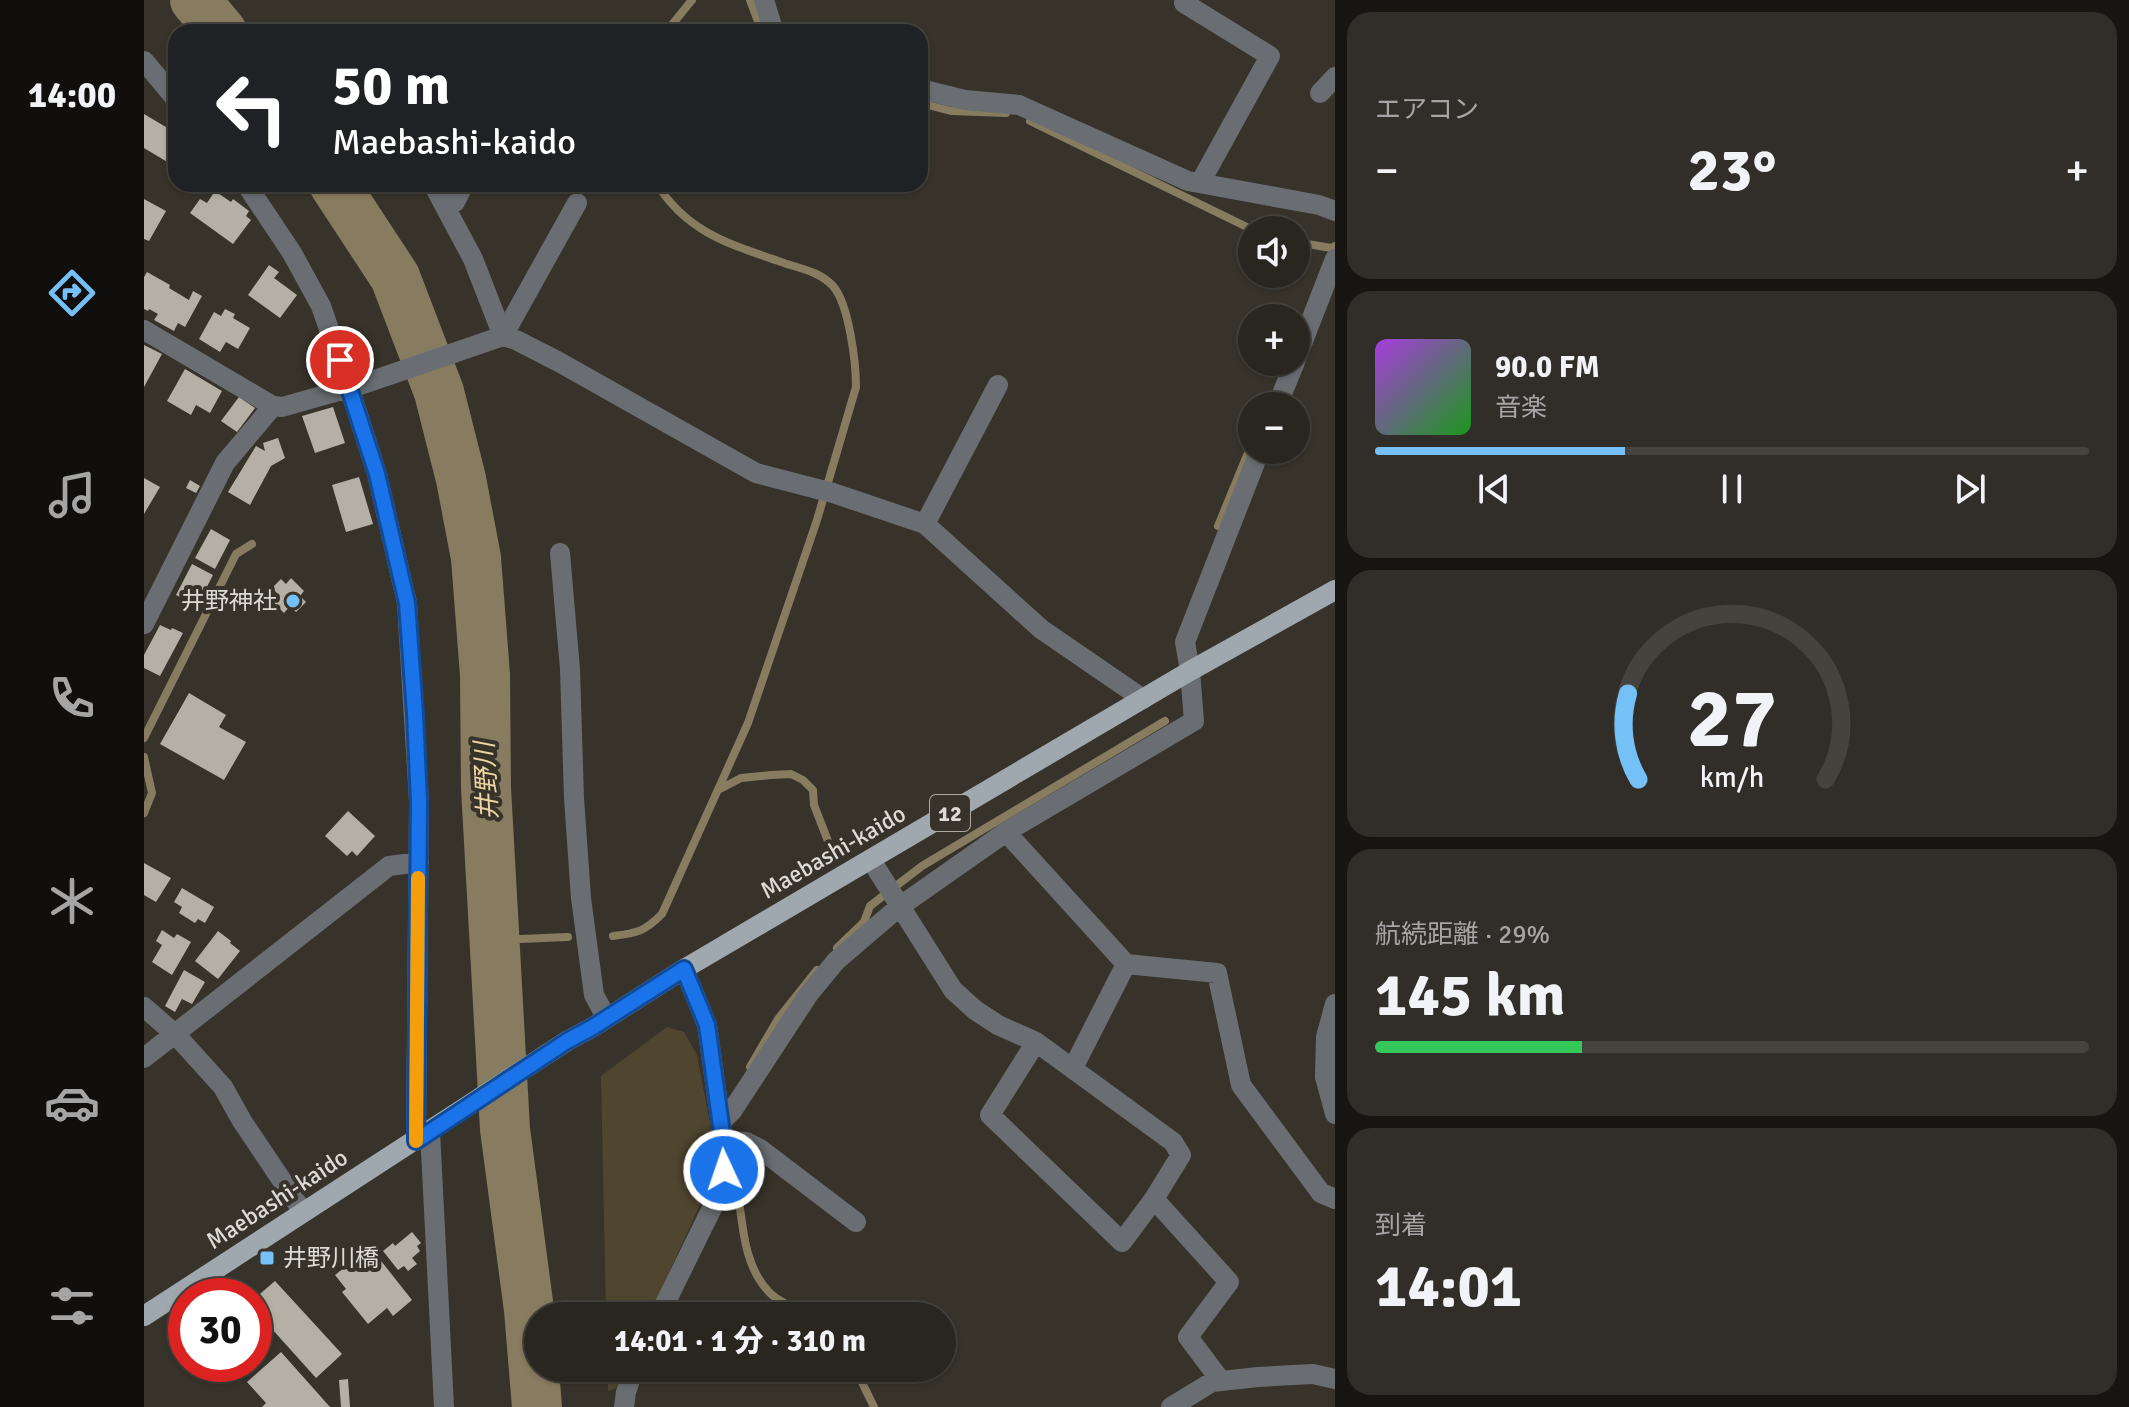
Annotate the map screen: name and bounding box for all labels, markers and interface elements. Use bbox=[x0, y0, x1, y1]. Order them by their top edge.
text: 50 m bbox=[332, 51, 450, 120]
icon: left bbox=[200, 56, 304, 160]
text: 14:00 bbox=[28, 73, 116, 118]
text: エアコン bbox=[1375, 94, 1479, 126]
text: Maebashi-kaido bbox=[332, 120, 576, 165]
text: 23° bbox=[1688, 134, 1776, 208]
text: − bbox=[1375, 144, 1399, 198]
text: + bbox=[2065, 144, 2089, 198]
map controls bbox=[1238, 216, 1310, 464]
button: sound bbox=[1238, 216, 1310, 288]
icon: directions bbox=[44, 265, 100, 321]
button: + bbox=[1238, 304, 1310, 376]
pin bbox=[306, 326, 374, 394]
icon: arrive bbox=[318, 338, 362, 382]
text: 90.0 FM bbox=[1495, 349, 1600, 386]
button: − bbox=[1238, 392, 1310, 464]
text: 音楽 bbox=[1495, 392, 1547, 424]
icon: music bbox=[44, 467, 100, 523]
icon: previous bbox=[1472, 467, 1516, 511]
icon: pause bbox=[1710, 467, 1754, 511]
icon: next bbox=[1948, 467, 1992, 511]
place label: 井野神社 bbox=[181, 586, 277, 616]
marker: 井野神社 bbox=[284, 592, 302, 610]
text: 27 bbox=[1687, 667, 1777, 769]
icon: phone bbox=[44, 670, 100, 726]
water label: 井野川 bbox=[469, 738, 505, 821]
text: km/h bbox=[1700, 760, 1764, 795]
road number: 12 bbox=[930, 795, 970, 831]
street label: Maebashi-kaido bbox=[755, 798, 911, 906]
icon: climate bbox=[44, 873, 100, 929]
text: 航続距離 · 29% bbox=[1375, 919, 1550, 951]
text: 145 km bbox=[1375, 959, 1565, 1033]
icon: car bbox=[44, 1075, 100, 1131]
position arrow bbox=[682, 1128, 766, 1212]
street label: Maebashi-kaido bbox=[201, 1142, 353, 1256]
text: 到着 bbox=[1375, 1210, 1427, 1242]
place label: 井野川橋 bbox=[283, 1243, 379, 1273]
marker: 井野川橋 bbox=[258, 1249, 276, 1267]
text: 14:01 bbox=[1375, 1250, 1522, 1324]
icon: filters bbox=[44, 1278, 100, 1334]
speed limit sign: 30 bbox=[168, 1278, 272, 1382]
text: 14:01 · 1 分 · 310 m bbox=[614, 1323, 866, 1360]

